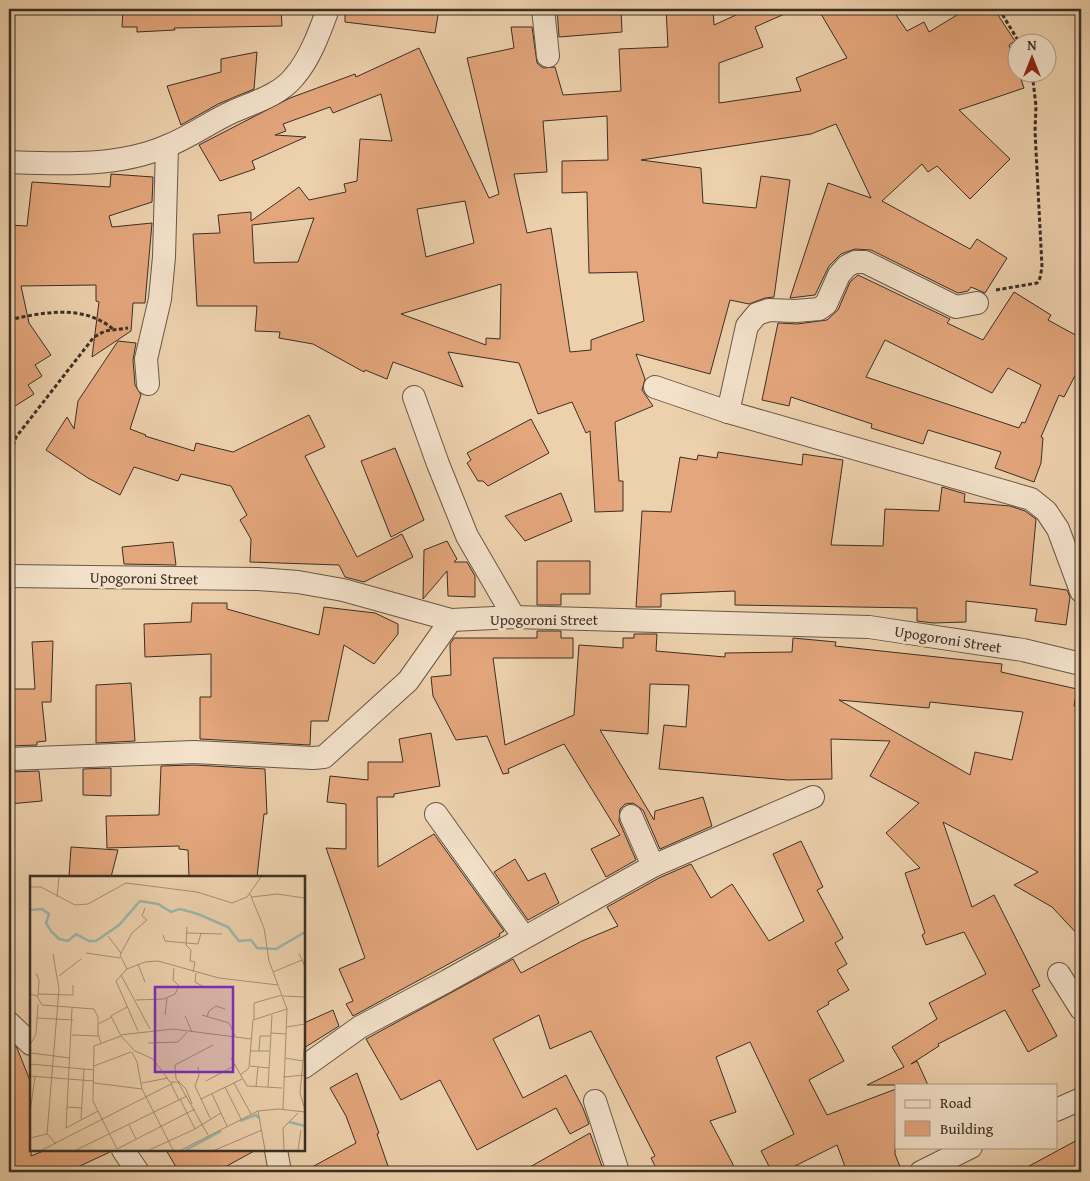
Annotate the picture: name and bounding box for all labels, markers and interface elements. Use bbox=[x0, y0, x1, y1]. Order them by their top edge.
north arrow bbox=[1008, 32, 1058, 82]
text: N bbox=[1027, 35, 1037, 55]
street label: Upogoroni Street bbox=[90, 567, 199, 589]
street label: Upogoroni Street bbox=[490, 609, 599, 630]
street label: Upogoroni Street bbox=[893, 620, 1004, 658]
inset map bbox=[30, 876, 305, 1151]
legend bbox=[895, 1084, 1058, 1148]
text: Road bbox=[940, 1092, 971, 1113]
text: Building bbox=[940, 1118, 994, 1139]

